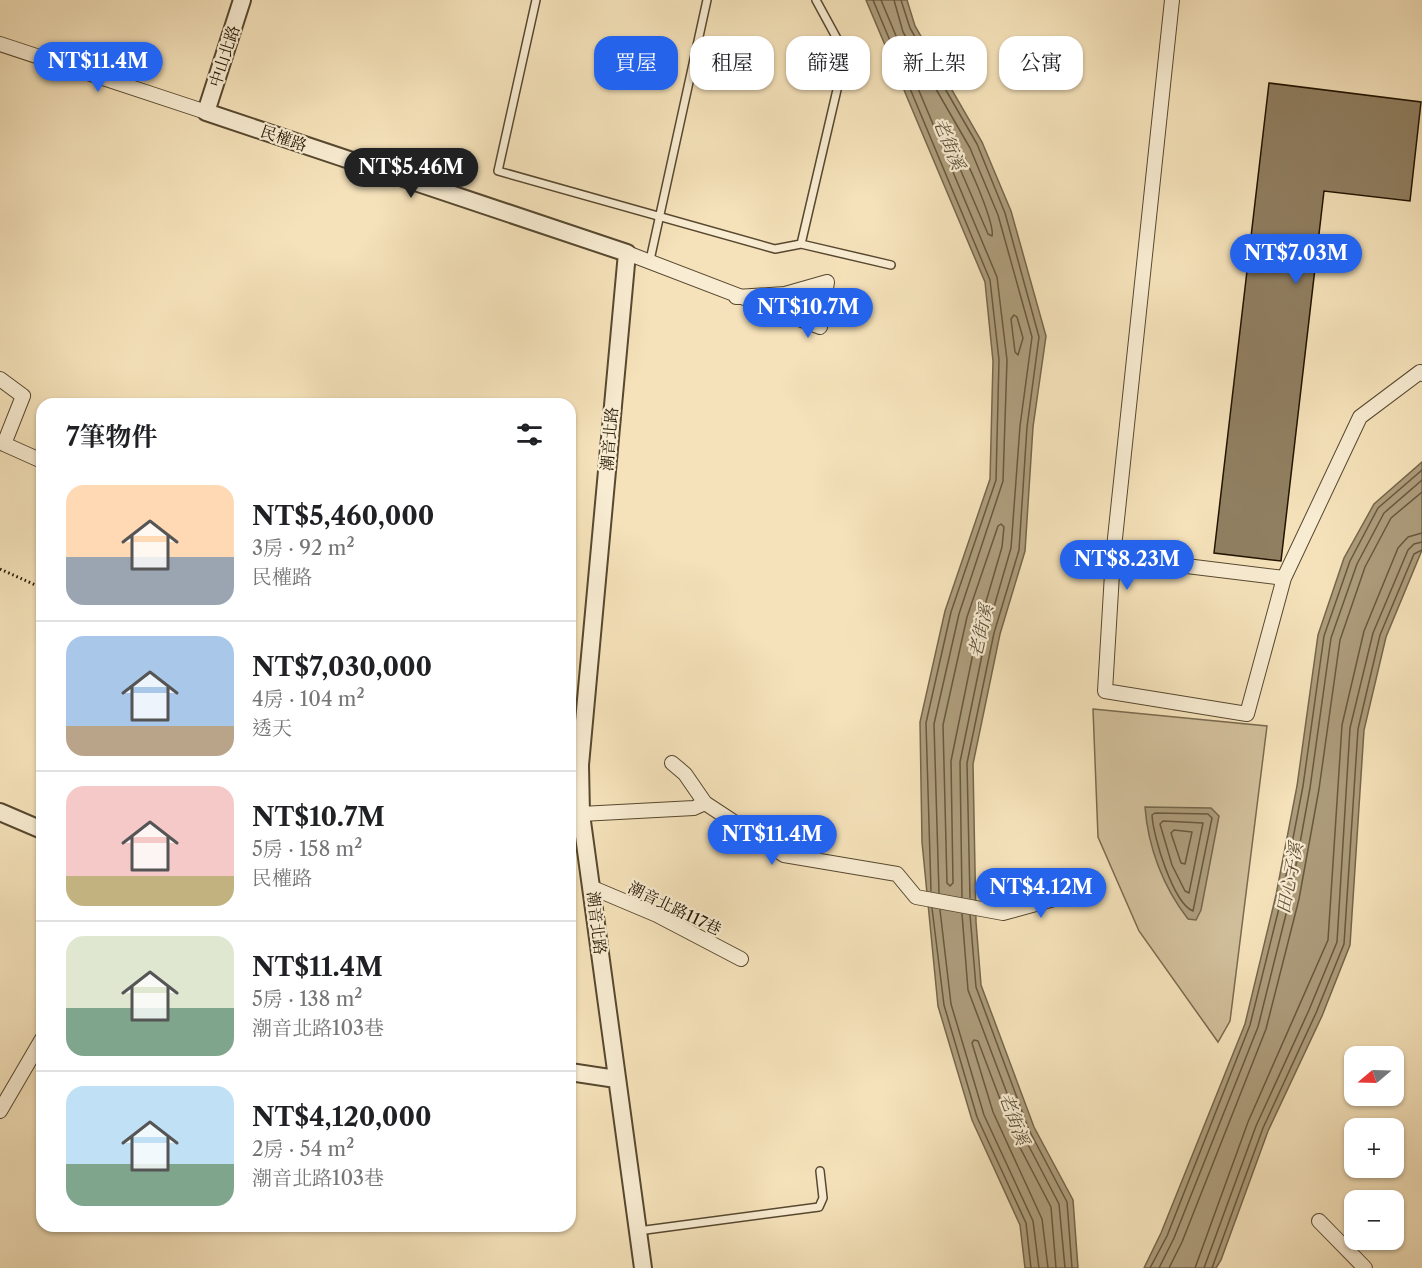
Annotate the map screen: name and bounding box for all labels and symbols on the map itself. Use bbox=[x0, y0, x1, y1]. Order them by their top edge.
street label: 中山北路 bbox=[205, 22, 243, 90]
pin: NT$11.4M bbox=[36, 42, 160, 93]
water label: 老街溪 bbox=[929, 115, 970, 175]
street label: 民權路 bbox=[258, 121, 310, 155]
pin: NT$5.46M bbox=[349, 148, 473, 199]
pin: NT$7.03M bbox=[1234, 234, 1358, 285]
pin: NT$10.7M bbox=[746, 288, 870, 339]
street label: 潮音北路 bbox=[596, 406, 622, 472]
pin: NT$8.23M bbox=[1065, 540, 1189, 591]
water label: 老街溪 bbox=[964, 600, 998, 660]
pin: NT$11.4M bbox=[710, 815, 834, 866]
water label: 田心子溪 bbox=[1272, 839, 1308, 915]
pin: NT$4.12M bbox=[979, 868, 1103, 919]
street label: 潮音北路117巷 bbox=[625, 877, 725, 939]
street label: 潮音北路 bbox=[583, 890, 611, 956]
north arrow bbox=[1344, 1046, 1404, 1106]
water label: 老街溪 bbox=[994, 1090, 1034, 1150]

